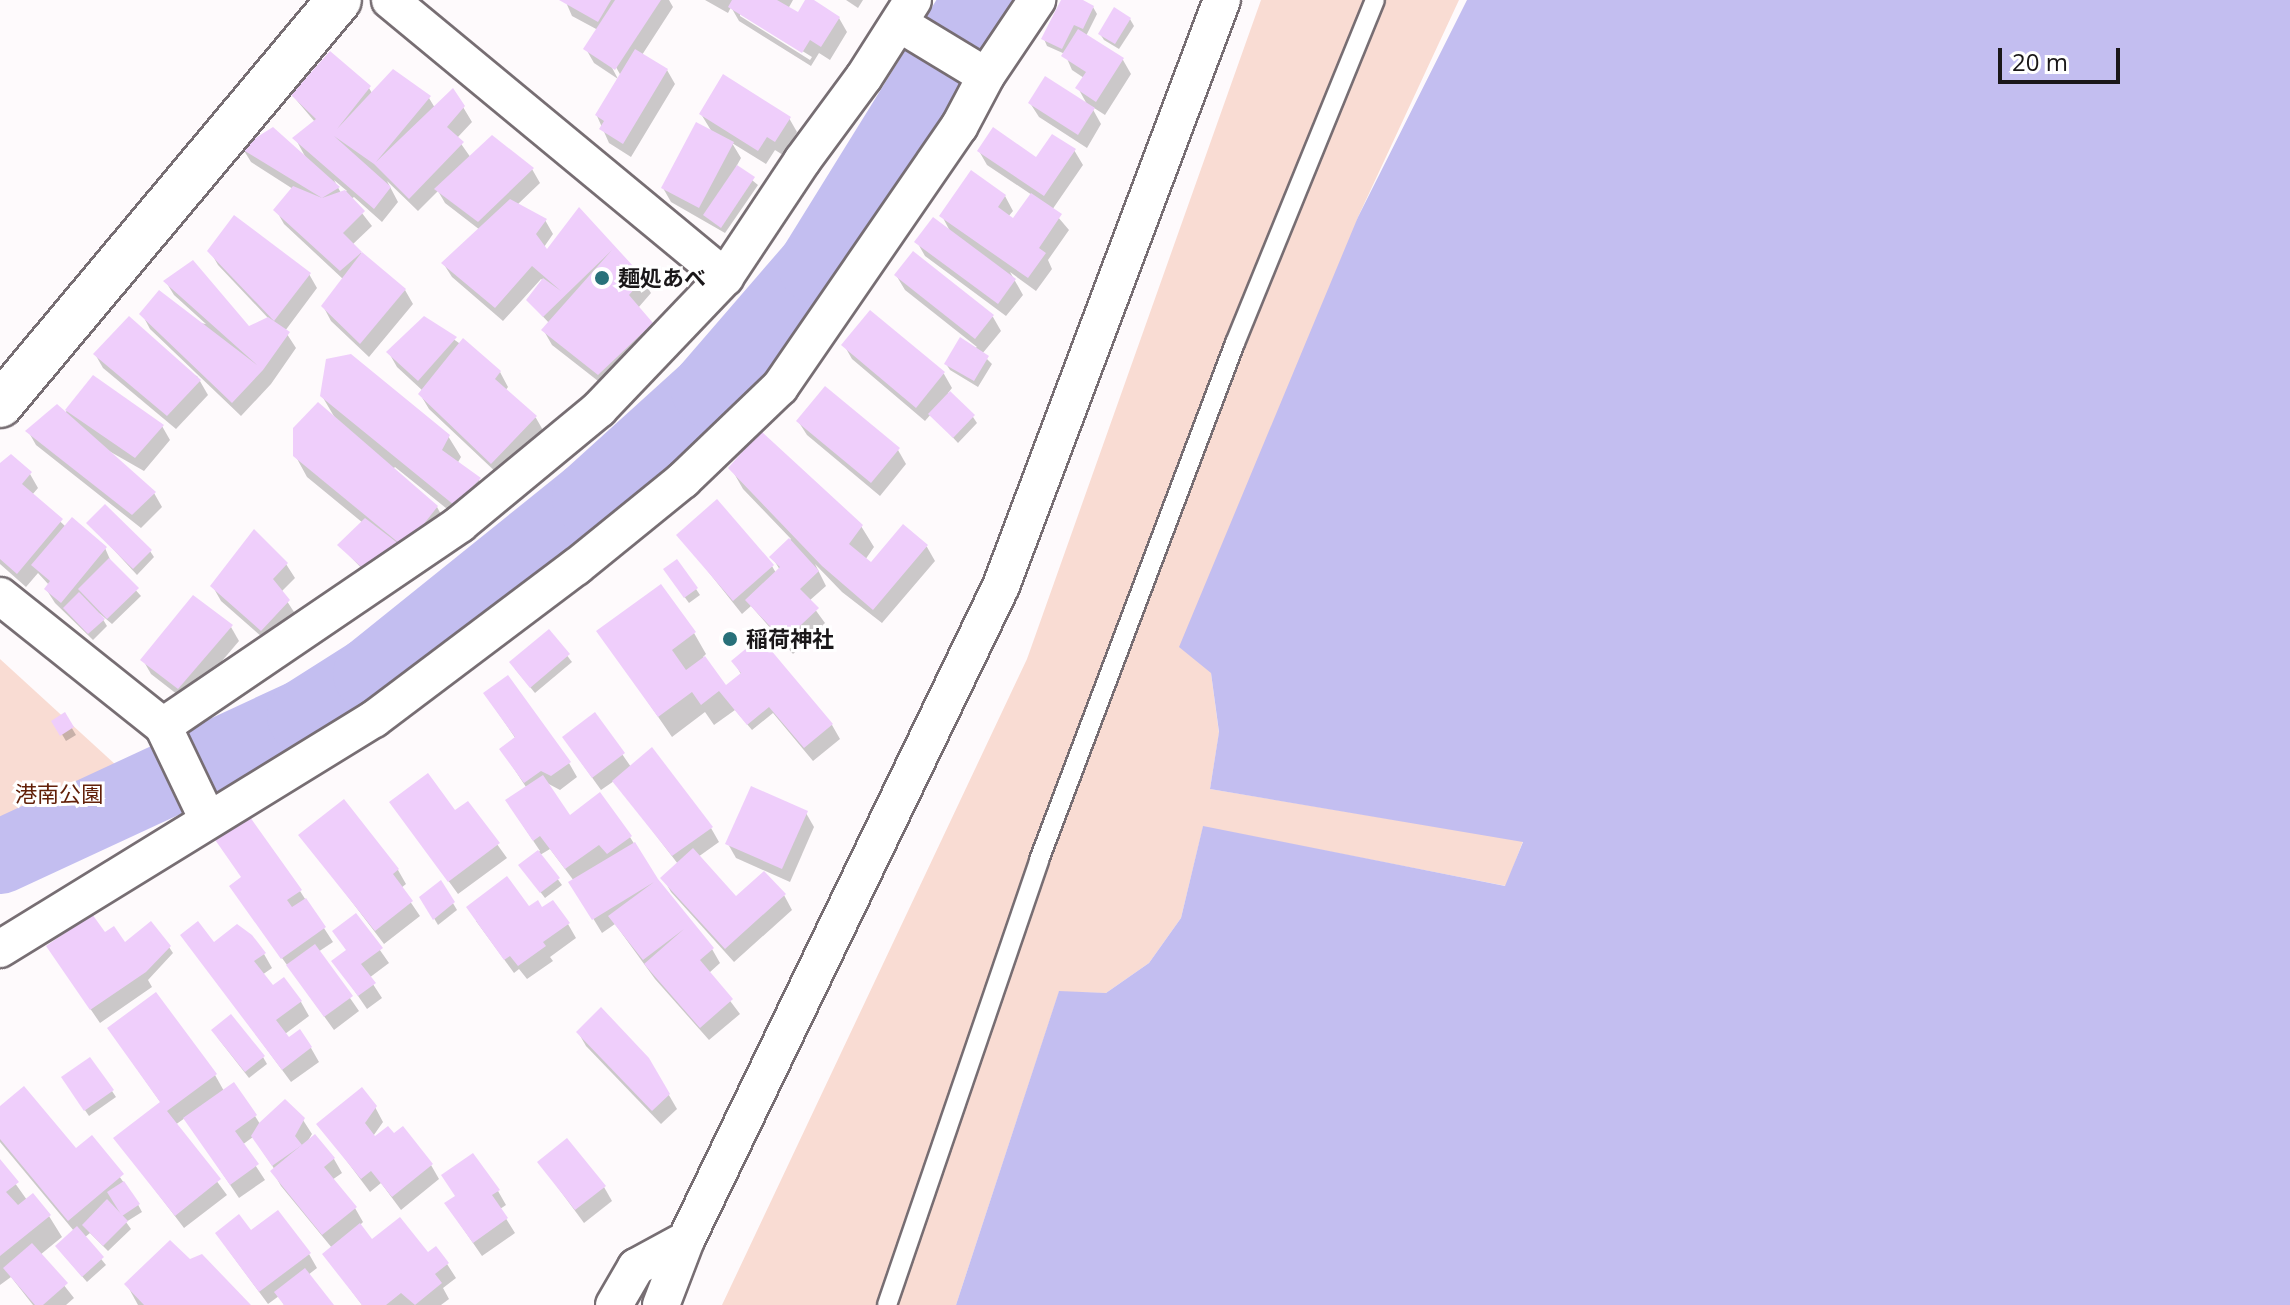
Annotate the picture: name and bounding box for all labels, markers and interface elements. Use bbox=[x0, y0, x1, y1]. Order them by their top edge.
scale bar bbox=[2002, 32, 2124, 82]
text: 20 m bbox=[2012, 45, 2068, 78]
place label: 麺処あべ bbox=[618, 265, 706, 291]
marker: 麺処あべ bbox=[593, 269, 611, 287]
place label: 稲荷神社 bbox=[746, 626, 834, 652]
marker: 稲荷神社 bbox=[721, 630, 739, 648]
park label: 港南公園 bbox=[15, 781, 103, 807]

